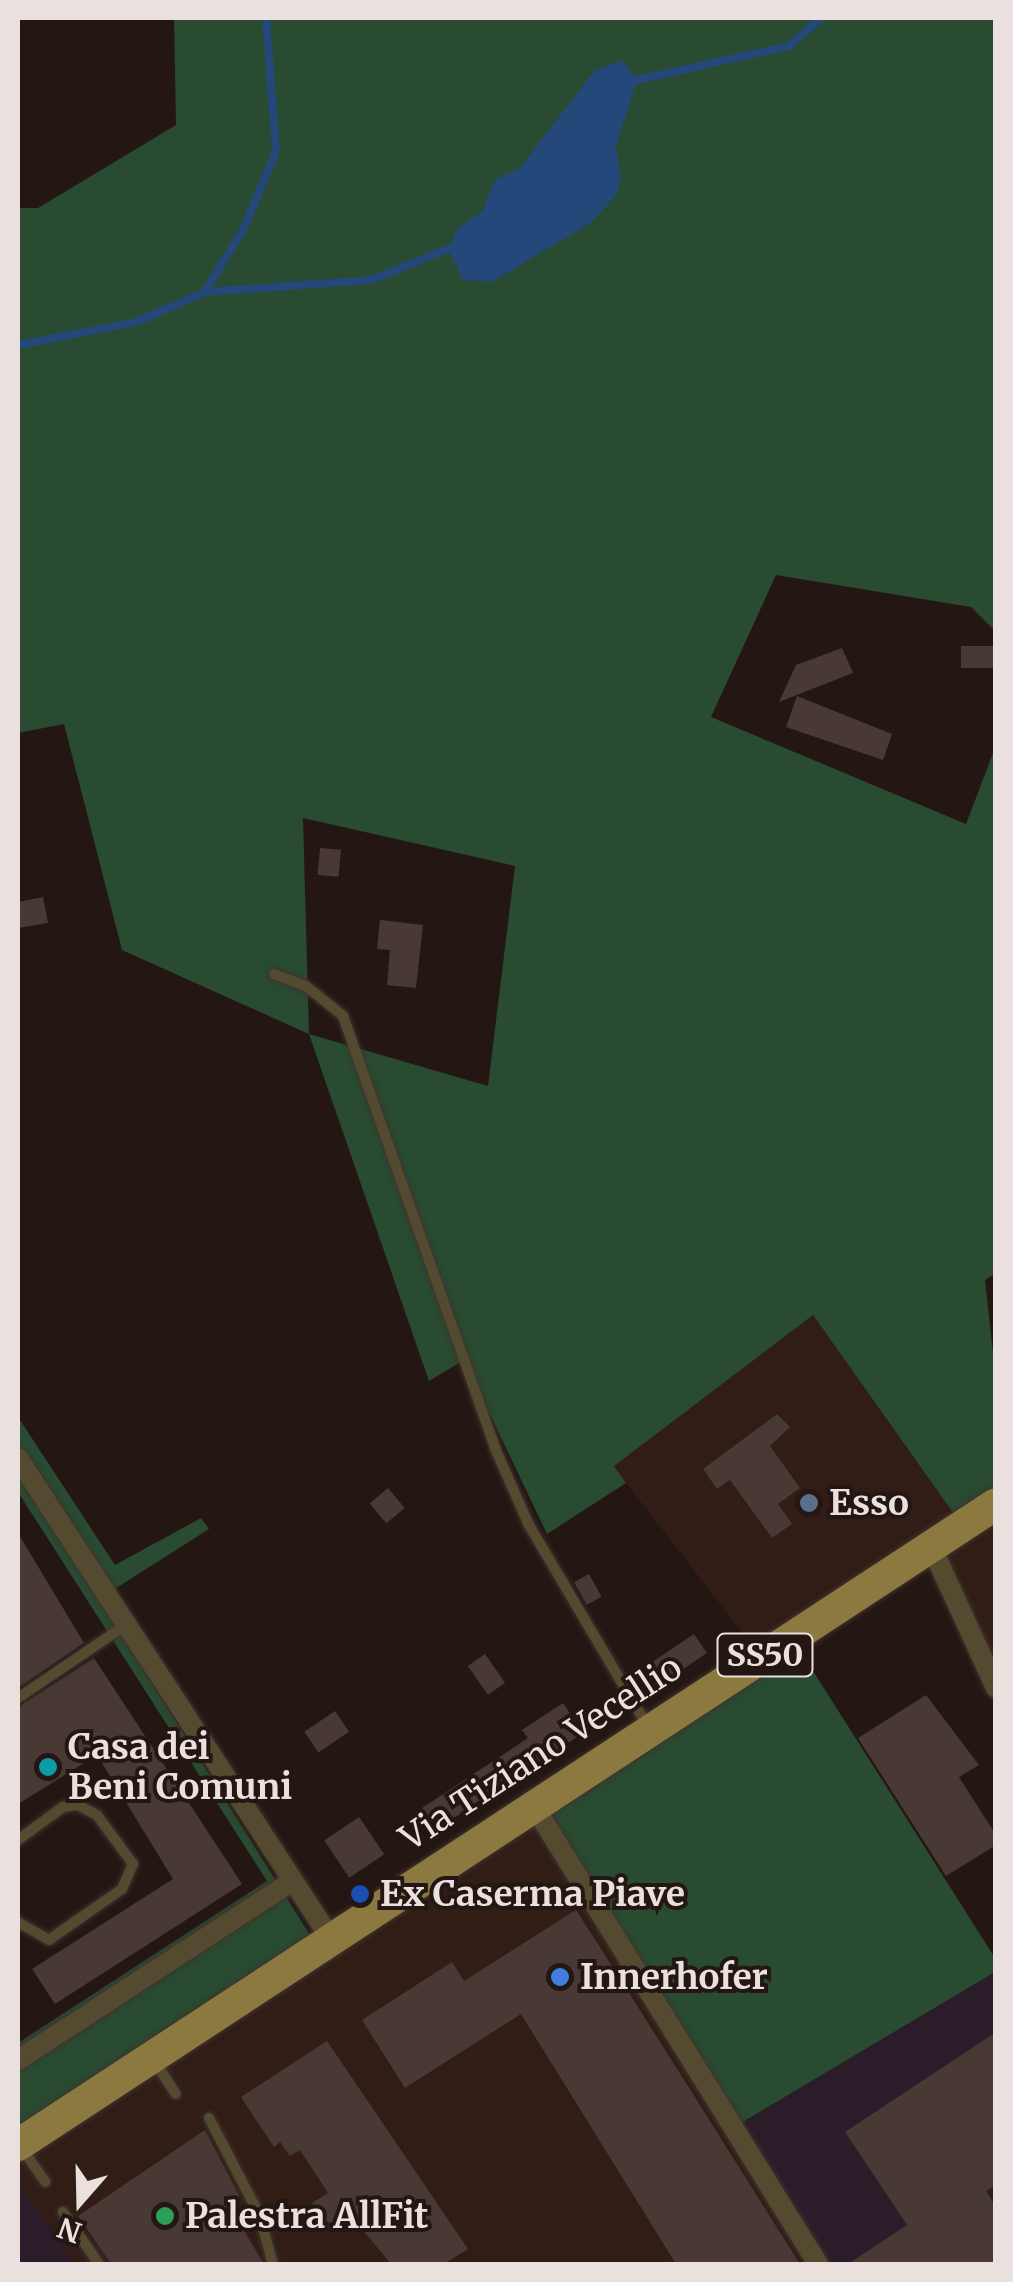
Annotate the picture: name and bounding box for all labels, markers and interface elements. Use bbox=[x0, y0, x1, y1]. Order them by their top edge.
place label: Esso bbox=[829, 1482, 909, 1524]
marker: Esso bbox=[798, 1492, 820, 1514]
road number: SS50 bbox=[715, 1628, 815, 1682]
street label: Via Tiziano Vecellio bbox=[392, 1646, 690, 1860]
place label: Casa dei Beni Comuni bbox=[68, 1726, 292, 1808]
marker: Casa dei Beni Comuni bbox=[37, 1756, 59, 1778]
place label: Ex Caserma Piave bbox=[380, 1873, 685, 1915]
marker: Ex Caserma Piave bbox=[349, 1883, 371, 1905]
place label: Innerhofer bbox=[580, 1956, 768, 1998]
marker: Innerhofer bbox=[549, 1966, 571, 1988]
north arrow bbox=[30, 2152, 130, 2252]
place label: Palestra AllFit bbox=[185, 2195, 428, 2237]
marker: Palestra AllFit bbox=[154, 2205, 176, 2227]
text: N bbox=[53, 2209, 86, 2251]

